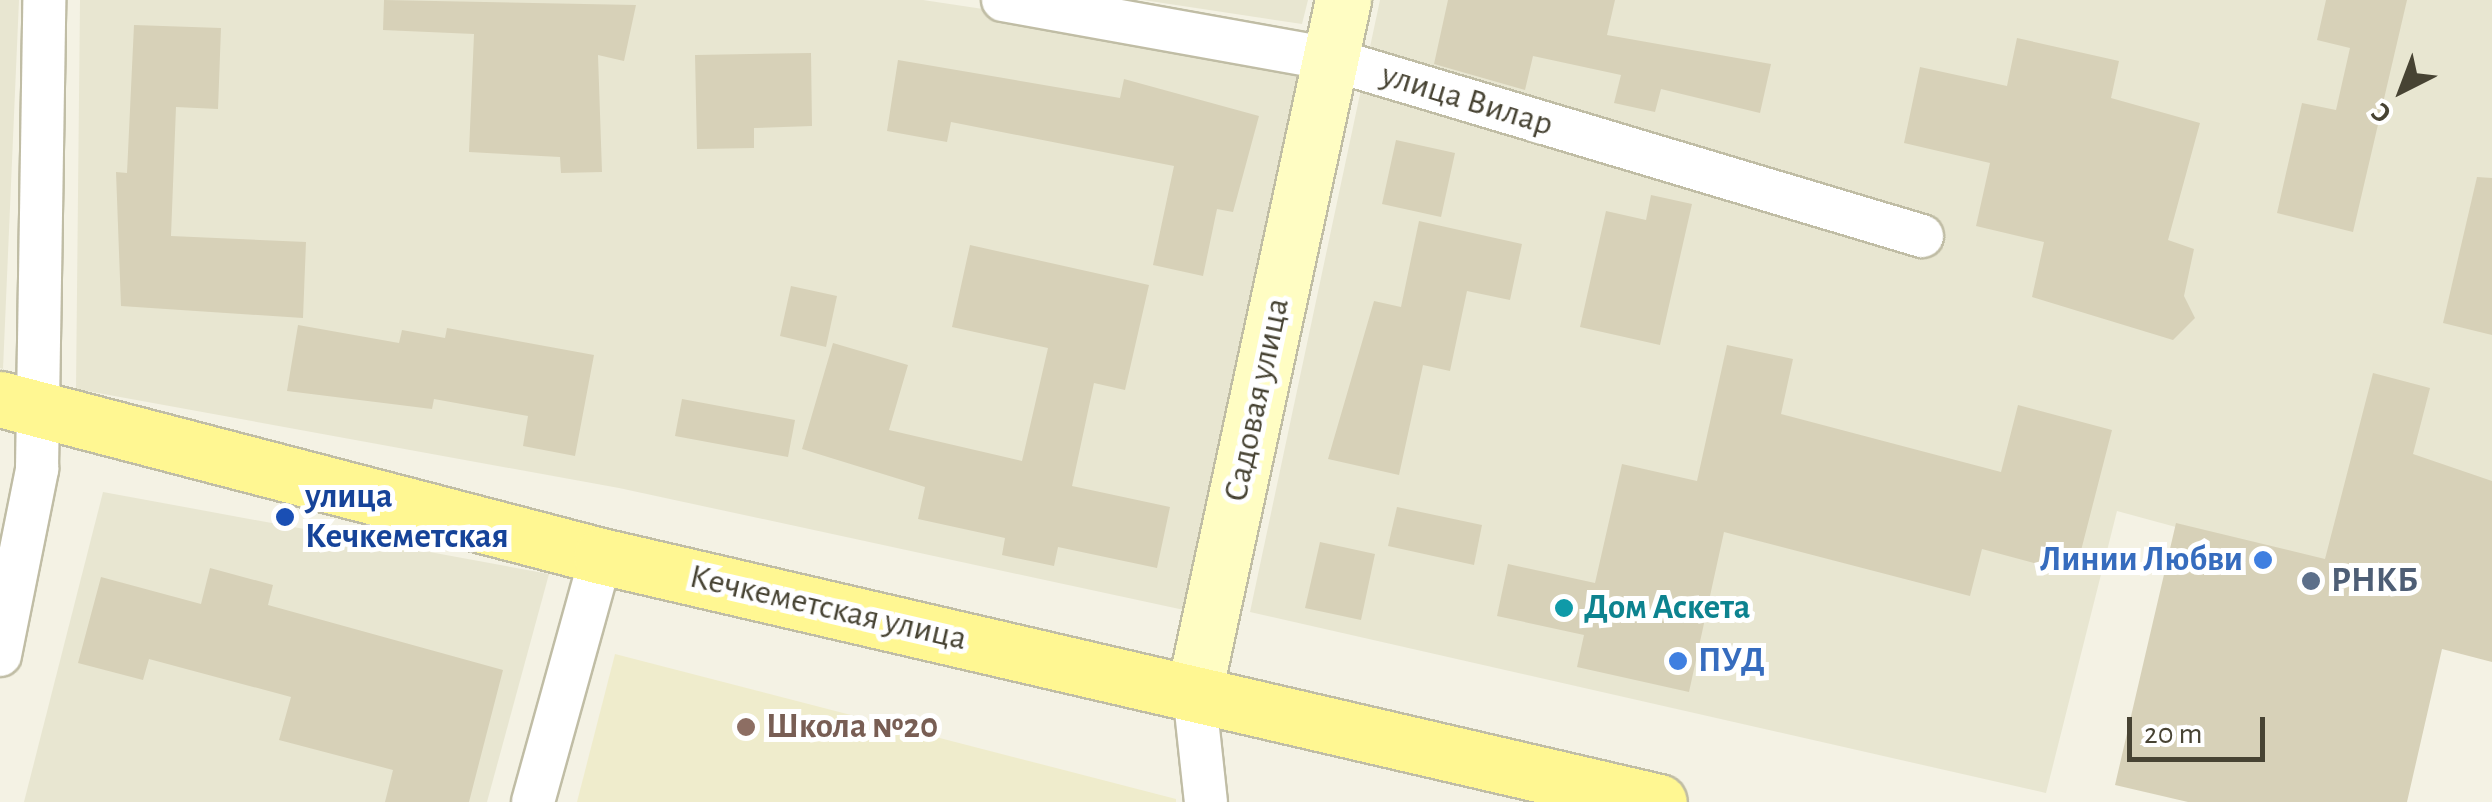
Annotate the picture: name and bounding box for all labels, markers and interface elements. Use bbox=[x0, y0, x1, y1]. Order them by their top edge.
north arrow bbox=[2352, 40, 2452, 140]
street label: улица Вилар bbox=[1376, 54, 1558, 146]
text: С bbox=[2367, 97, 2397, 128]
street label: Садовая улица bbox=[1215, 294, 1299, 506]
place label: улица Кечкеметская bbox=[305, 476, 509, 558]
marker: улица Кечкеметская bbox=[274, 506, 296, 528]
place label: Линии Любви bbox=[2040, 539, 2243, 581]
marker: Линии Любви bbox=[2252, 549, 2274, 571]
street label: Кечкеметская улица bbox=[685, 556, 971, 660]
place label: РНКБ bbox=[2331, 560, 2418, 602]
marker: РНКБ bbox=[2300, 570, 2322, 592]
place label: Дом Аскета bbox=[1584, 587, 1750, 629]
marker: Дом Аскета bbox=[1553, 597, 1575, 619]
place label: ПУД bbox=[1698, 640, 1765, 682]
marker: ПУД bbox=[1667, 650, 1689, 672]
scale bar bbox=[2132, 697, 2270, 759]
place label: Школа №20 bbox=[766, 706, 938, 748]
marker: Школа №20 bbox=[735, 716, 757, 738]
text: 20 m bbox=[2144, 719, 2202, 749]

